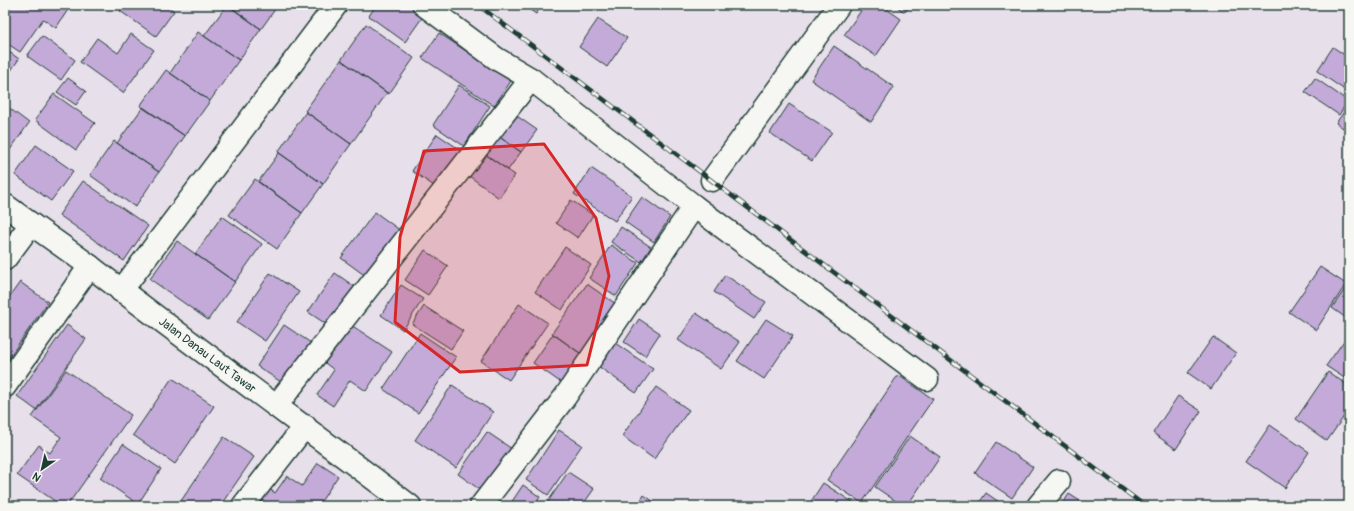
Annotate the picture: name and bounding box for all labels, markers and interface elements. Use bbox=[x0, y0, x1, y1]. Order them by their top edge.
street label: Jalan Danau Laut Tawar bbox=[156, 314, 259, 397]
north arrow bbox=[22, 449, 62, 489]
text: N bbox=[30, 469, 43, 484]

